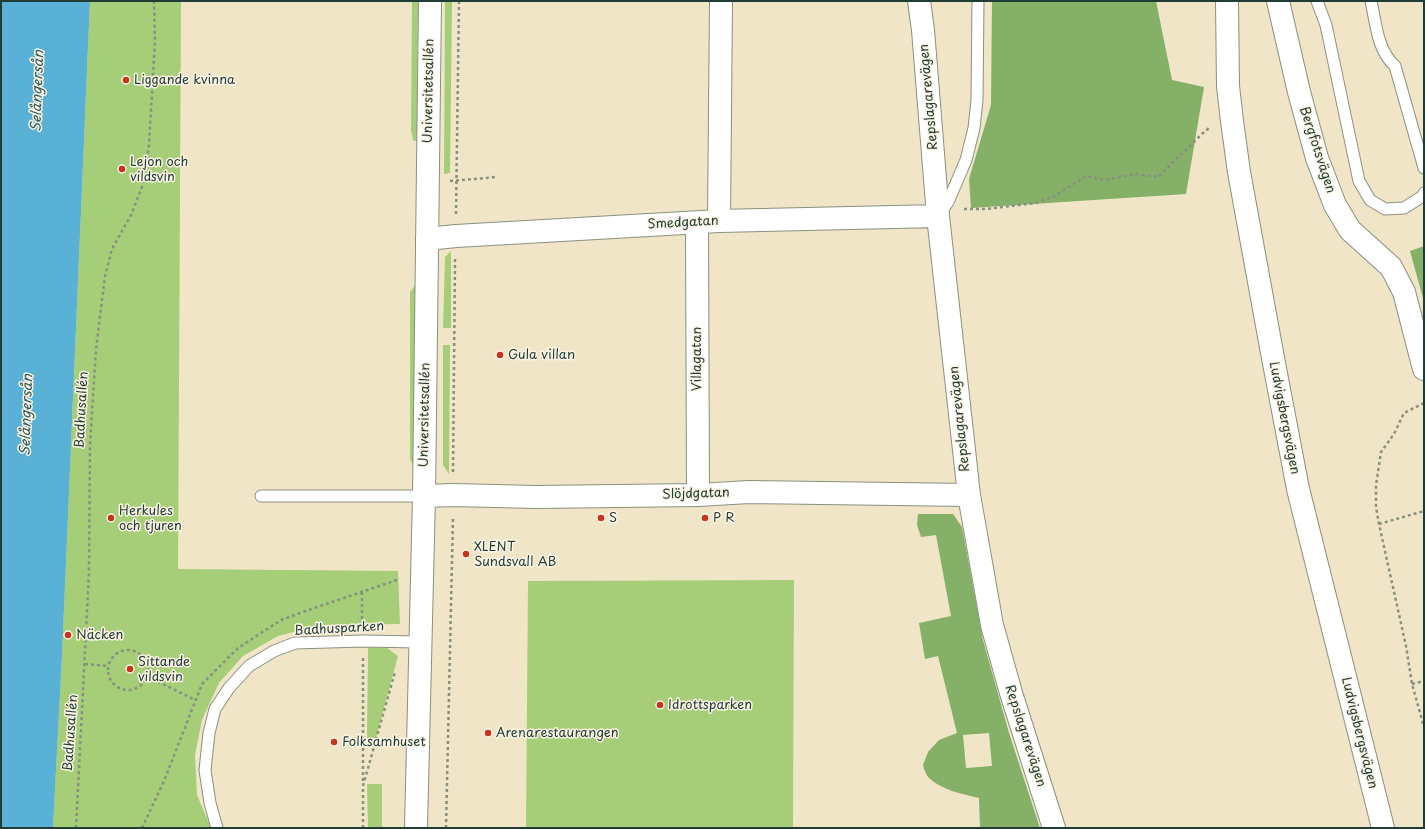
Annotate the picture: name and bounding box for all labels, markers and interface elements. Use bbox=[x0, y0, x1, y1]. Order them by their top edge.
street label: Universitetsallén bbox=[420, 38, 438, 144]
street label: Repslagarevägen bbox=[917, 43, 941, 151]
water label: Selångersån bbox=[28, 50, 48, 132]
place label: Liggande kvinna bbox=[134, 72, 235, 88]
marker: Liggande kvinna bbox=[121, 75, 131, 85]
street label: Bergfotsvägen bbox=[1296, 105, 1338, 195]
place label: Lejon och vildsvin bbox=[130, 154, 188, 185]
marker: Lejon och vildsvin bbox=[117, 164, 127, 174]
street label: Smedgatan bbox=[647, 213, 719, 233]
street label: Villagatan bbox=[689, 327, 705, 391]
place label: Gula villan bbox=[508, 347, 575, 363]
marker: Gula villan bbox=[495, 350, 505, 360]
street label: Ludvigsbergsvägen bbox=[1265, 360, 1303, 476]
street label: Universitetsallén bbox=[416, 362, 434, 468]
street label: Repslagarevägen bbox=[947, 365, 973, 473]
street label: Badhusallén bbox=[72, 371, 92, 449]
water label: Selångersån bbox=[17, 374, 37, 456]
street label: Slöjdgatan bbox=[662, 485, 730, 503]
place label: Herkules och tjuren bbox=[119, 503, 182, 534]
place label: S bbox=[609, 510, 617, 526]
place label: P R bbox=[713, 510, 735, 526]
marker: Herkules och tjuren bbox=[106, 513, 116, 523]
marker: S bbox=[596, 513, 606, 523]
marker: P R bbox=[700, 513, 710, 523]
place label: XLENT Sundsvall AB bbox=[474, 539, 556, 570]
marker: XLENT Sundsvall AB bbox=[461, 549, 471, 559]
street label: Badhusparken bbox=[294, 619, 384, 639]
place label: Näcken bbox=[76, 627, 123, 643]
marker: Näcken bbox=[63, 630, 73, 640]
place label: Sittande vildsvin bbox=[138, 654, 190, 685]
marker: Sittande vildsvin bbox=[125, 664, 135, 674]
street label: Ludvigsbergsvägen bbox=[1338, 676, 1380, 790]
street label: Repslagarevägen bbox=[1001, 683, 1049, 789]
street label: Badhusallén bbox=[61, 694, 81, 772]
place label: Idrottsparken bbox=[668, 697, 752, 713]
marker: Idrottsparken bbox=[655, 700, 665, 710]
place label: Arenarestaurangen bbox=[496, 725, 619, 741]
marker: Arenarestaurangen bbox=[483, 728, 493, 738]
place label: Folksamhuset bbox=[342, 734, 426, 750]
marker: Folksamhuset bbox=[329, 737, 339, 747]

